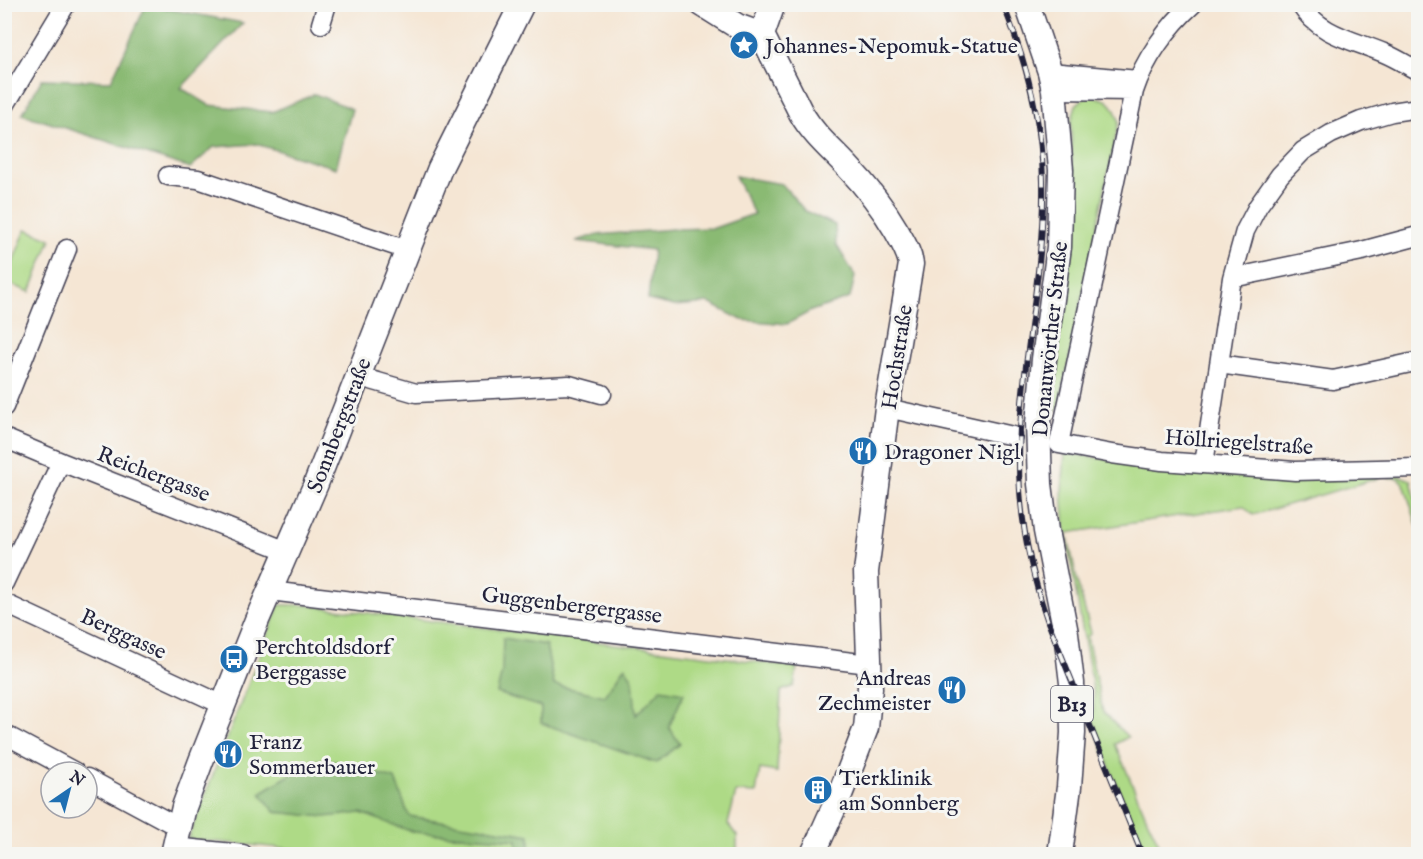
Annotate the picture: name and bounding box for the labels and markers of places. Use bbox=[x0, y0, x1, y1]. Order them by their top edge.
place icon: Johannes-Nepomuk-Statue bbox=[728, 29, 760, 61]
place label: Johannes-Nepomuk-Statue bbox=[762, 33, 1018, 61]
restaurant icon: Dragoner Nigl bbox=[847, 435, 879, 467]
place label: Dragoner Nigl bbox=[884, 439, 1020, 467]
place label: Perchtoldsdorf Berggasse bbox=[255, 634, 395, 687]
bus stop icon: Perchtoldsdorf Berggasse bbox=[218, 643, 250, 675]
place label: Andreas Zechmeister bbox=[818, 665, 931, 718]
restaurant icon: Andreas Zechmeister bbox=[936, 674, 968, 706]
place label: Franz Sommerbauer bbox=[249, 729, 375, 782]
restaurant icon: Franz Sommerbauer bbox=[212, 738, 244, 770]
place label: Tierklinik am Sonnberg bbox=[839, 765, 960, 818]
building icon: Tierklinik am Sonnberg bbox=[802, 774, 834, 806]

